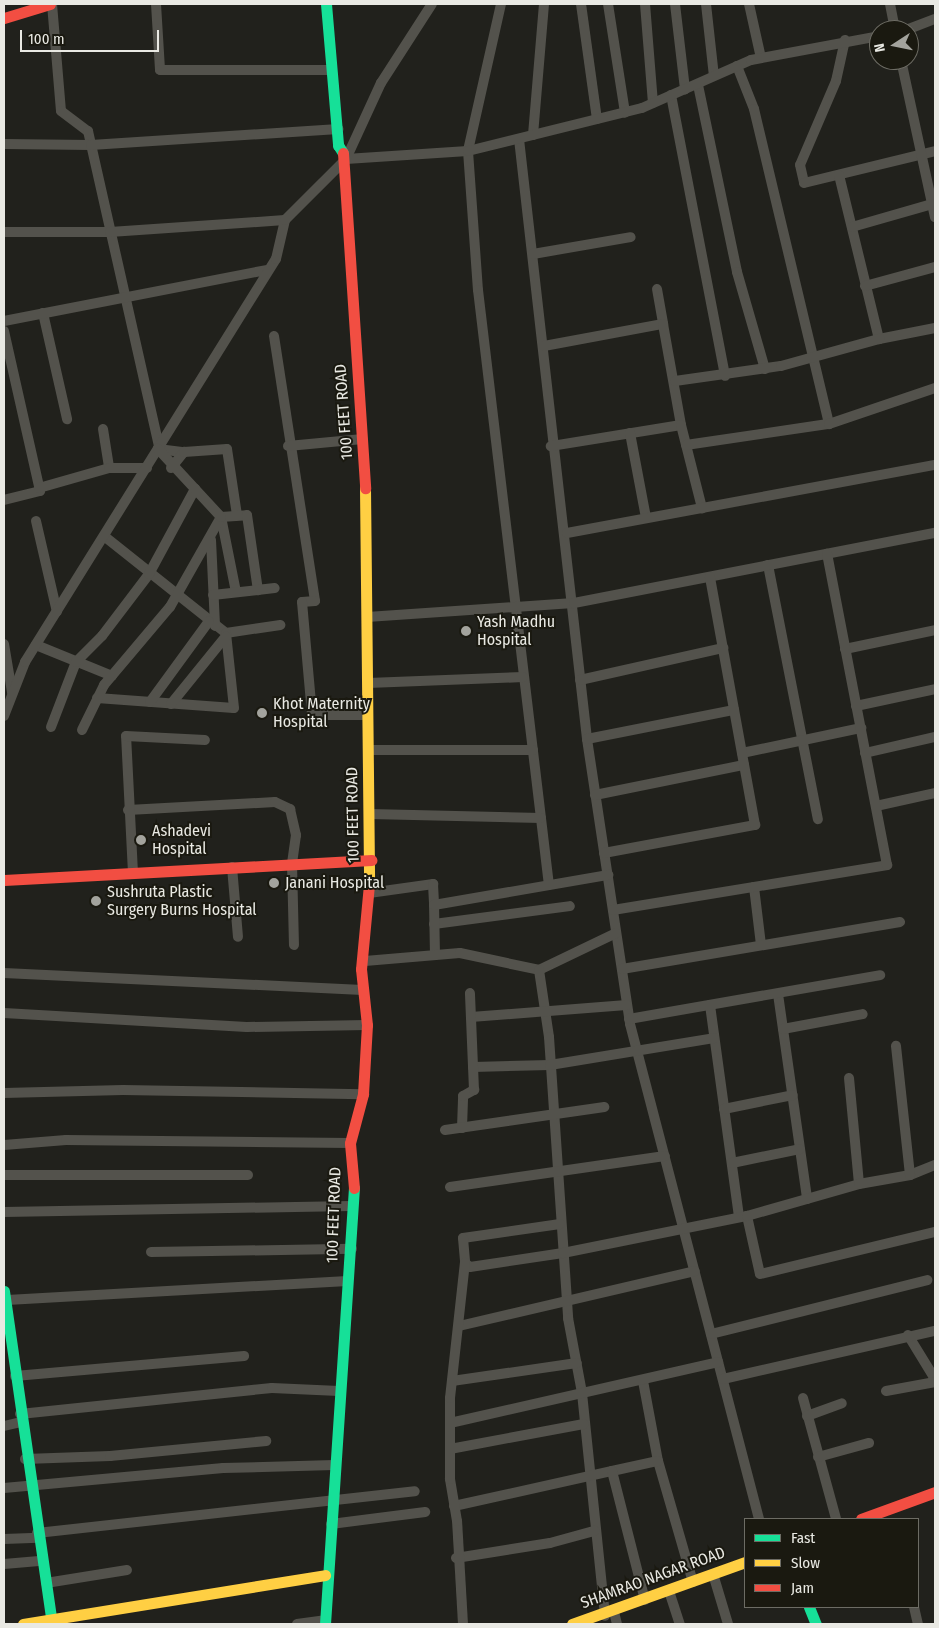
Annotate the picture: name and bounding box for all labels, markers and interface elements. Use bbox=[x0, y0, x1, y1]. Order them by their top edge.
scale bar bbox=[22, 20, 161, 52]
north arrow bbox=[869, 20, 919, 70]
text: 100 m bbox=[28, 30, 65, 48]
text: N bbox=[871, 42, 889, 54]
street label: 100 FEET ROAD bbox=[331, 363, 357, 461]
place label: Yash Madhu Hospital bbox=[477, 612, 555, 650]
marker: Yash Madhu Hospital bbox=[459, 624, 473, 638]
place label: Khot Maternity Hospital bbox=[273, 694, 370, 732]
marker: Khot Maternity Hospital bbox=[255, 706, 269, 720]
street label: 100 FEET ROAD bbox=[343, 767, 363, 863]
place label: Ashadevi Hospital bbox=[152, 821, 211, 859]
marker: Ashadevi Hospital bbox=[134, 833, 148, 847]
place label: Janani Hospital bbox=[285, 873, 384, 893]
marker: Janani Hospital bbox=[267, 876, 281, 890]
place label: Sushruta Plastic Surgery Burns Hospital bbox=[107, 882, 257, 920]
marker: Sushruta Plastic Surgery Burns Hospital bbox=[89, 894, 103, 908]
street label: 100 FEET ROAD bbox=[323, 1167, 345, 1263]
legend bbox=[744, 1518, 919, 1608]
text: Fast bbox=[791, 1529, 815, 1547]
street label: SHAMRAO NAGAR ROAD bbox=[578, 1543, 728, 1613]
text: Slow bbox=[791, 1554, 820, 1572]
text: Jam bbox=[791, 1579, 814, 1597]

